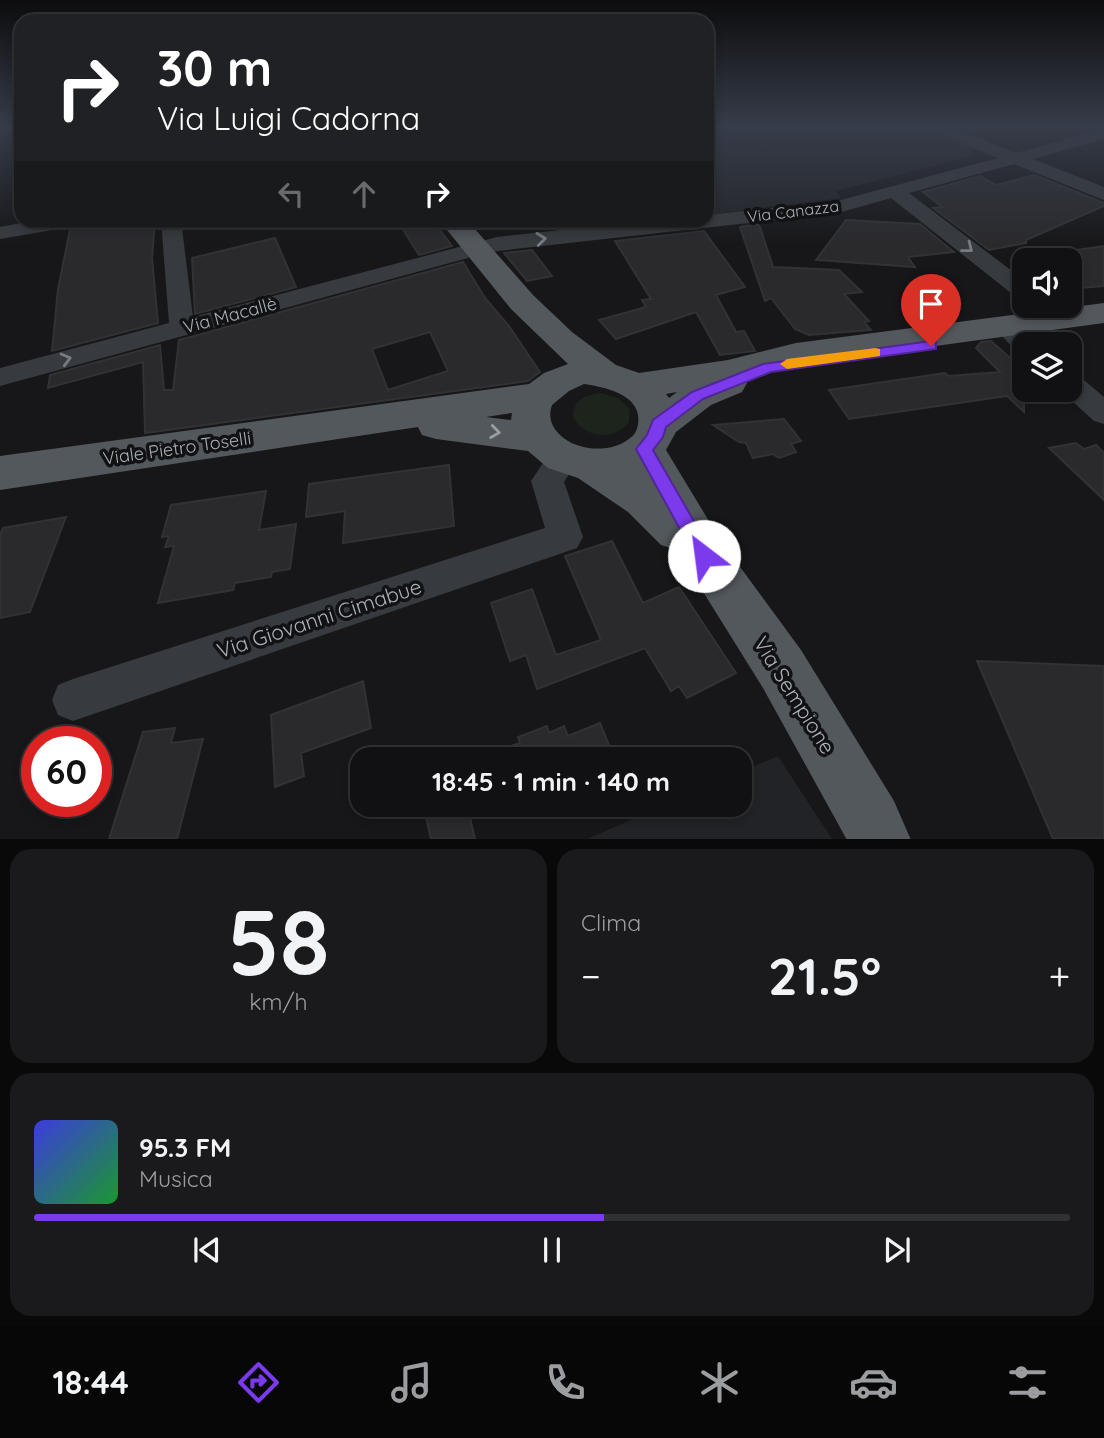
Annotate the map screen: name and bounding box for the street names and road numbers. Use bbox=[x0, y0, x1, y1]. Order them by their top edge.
street label: Via Canazza bbox=[746, 195, 840, 227]
street label: Via Macallè bbox=[181, 291, 279, 339]
street label: Viale Pietro Toselli bbox=[101, 426, 253, 470]
street label: Via Giovanni Cimabue bbox=[213, 573, 425, 663]
street label: Via Sempione bbox=[749, 631, 841, 759]

